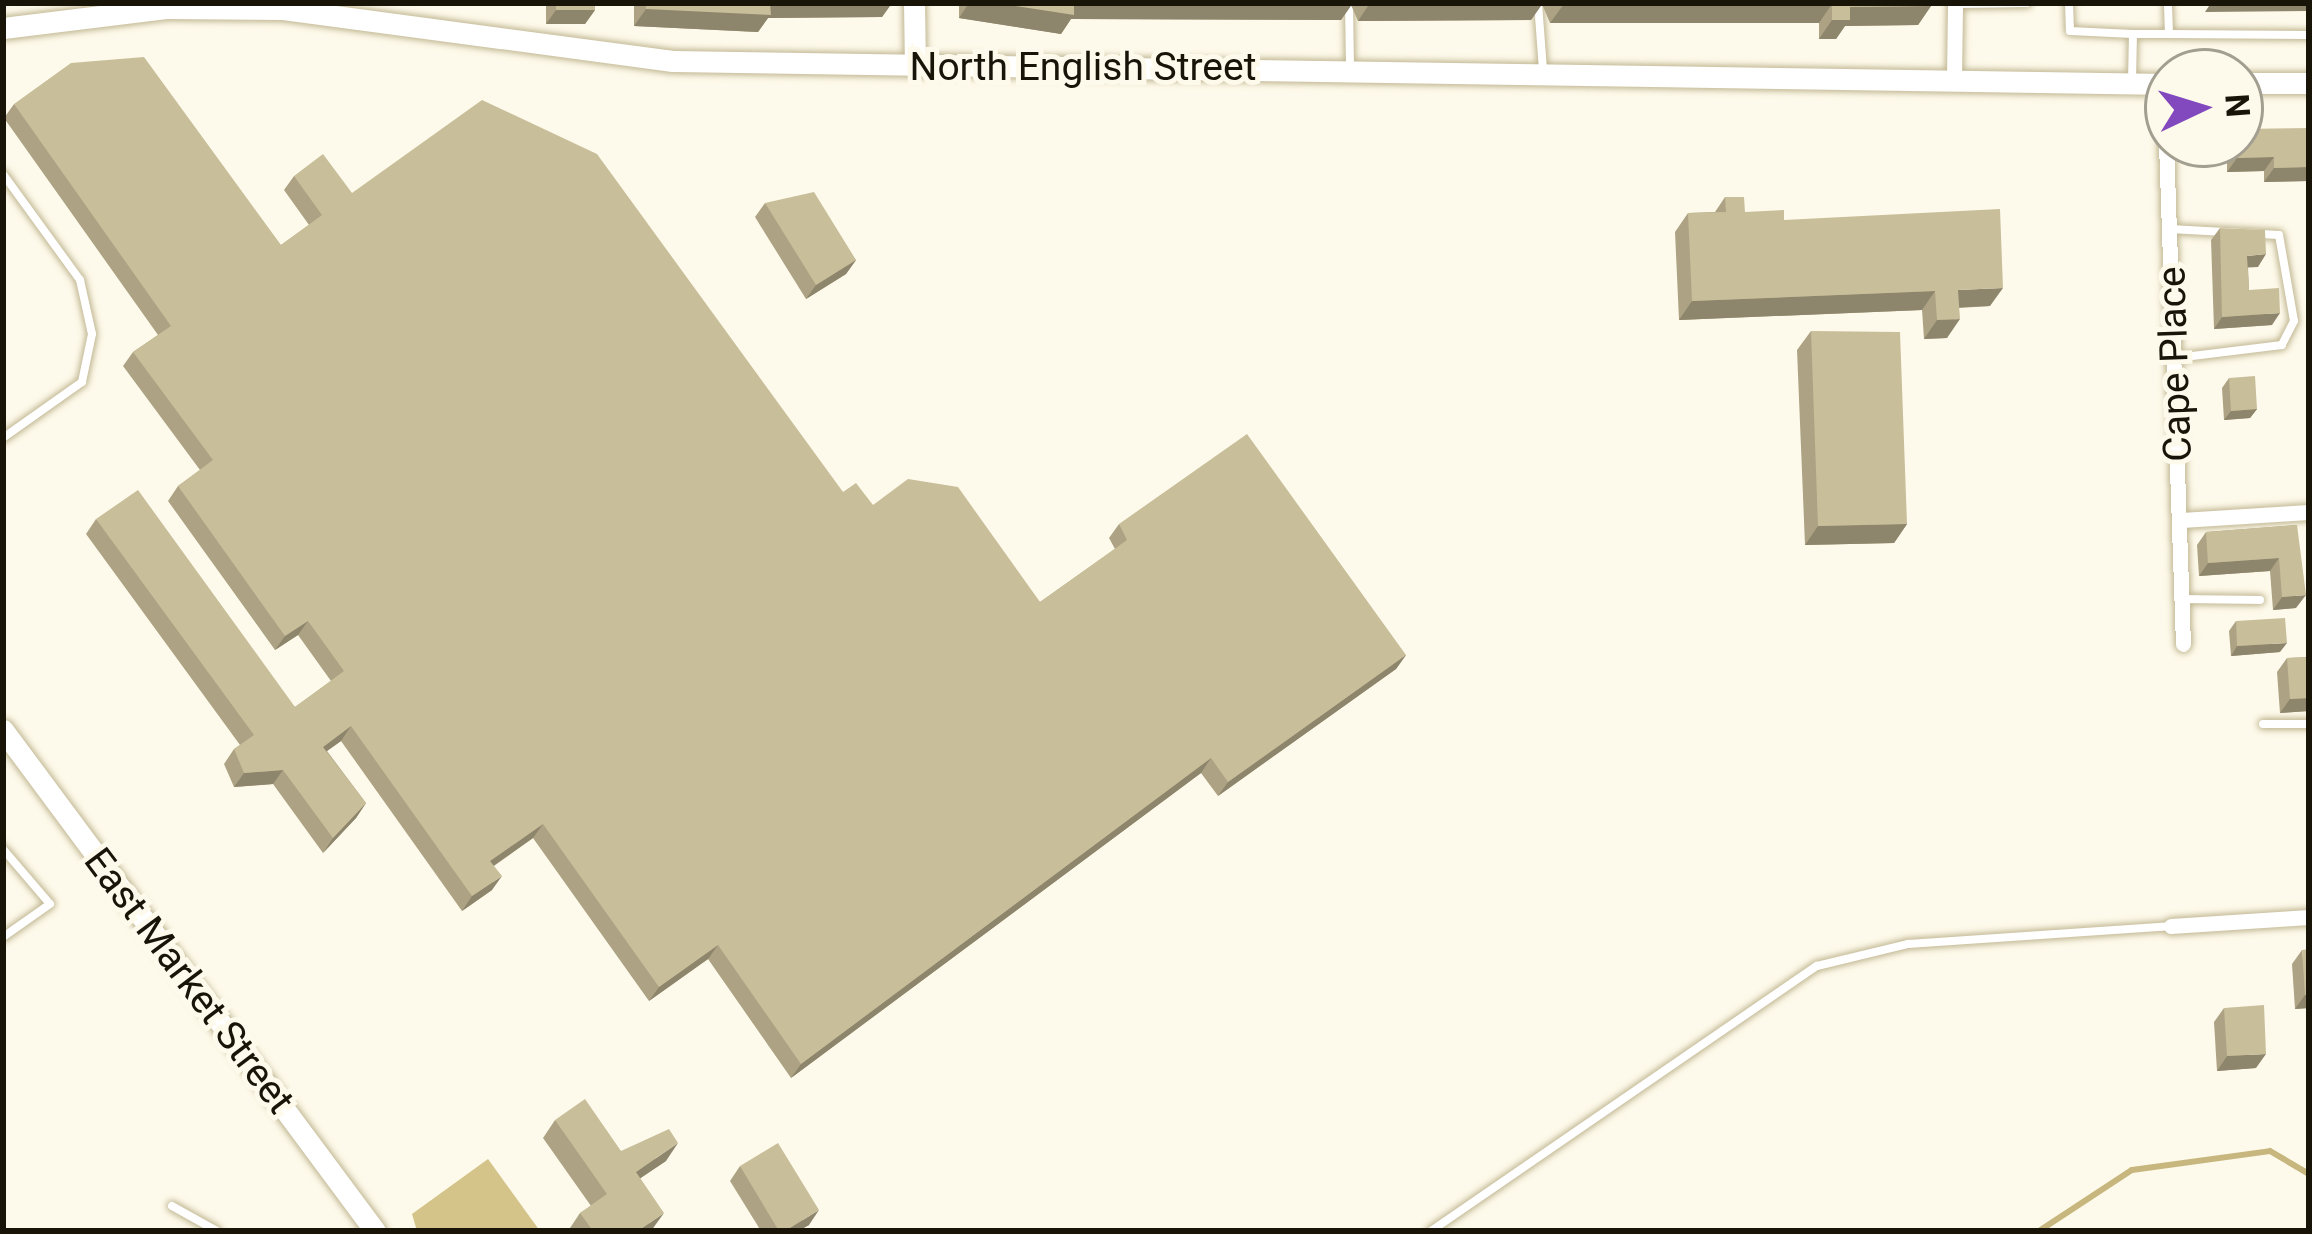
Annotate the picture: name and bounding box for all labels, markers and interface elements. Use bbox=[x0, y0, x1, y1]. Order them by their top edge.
street label: North English Street bbox=[910, 44, 1256, 90]
north arrow bbox=[2144, 48, 2264, 168]
text: N bbox=[2217, 93, 2258, 119]
street label: Cape Place bbox=[2148, 266, 2202, 462]
street label: East Market Street bbox=[74, 839, 304, 1123]

